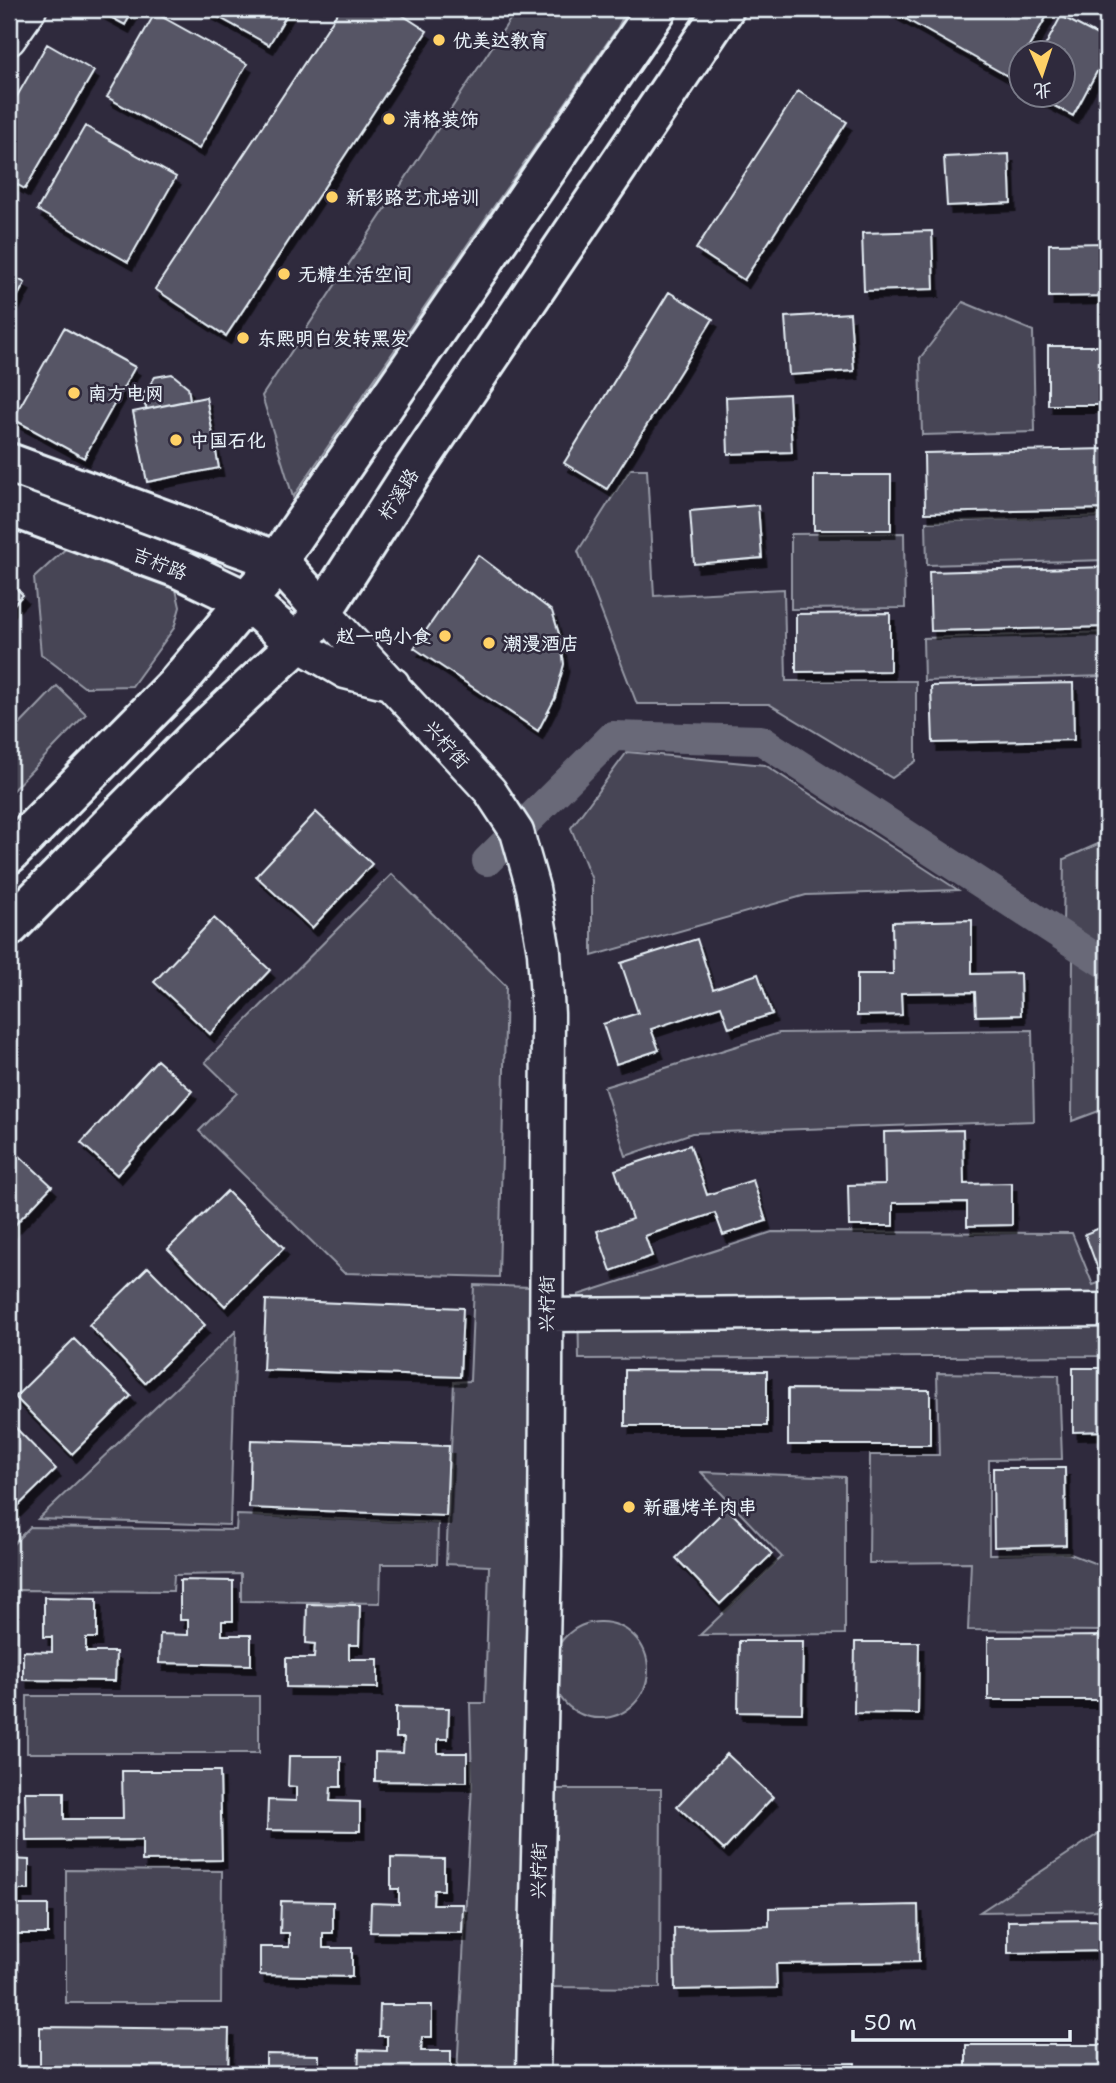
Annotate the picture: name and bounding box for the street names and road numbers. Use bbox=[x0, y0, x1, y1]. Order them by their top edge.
street label: 柠溪路 bbox=[372, 464, 424, 525]
street label: 吉柠路 bbox=[129, 541, 191, 586]
street label: 兴柠街 bbox=[418, 715, 475, 774]
street label: 兴柠街 bbox=[534, 1275, 559, 1333]
street label: 兴柠街 bbox=[526, 1842, 551, 1900]

